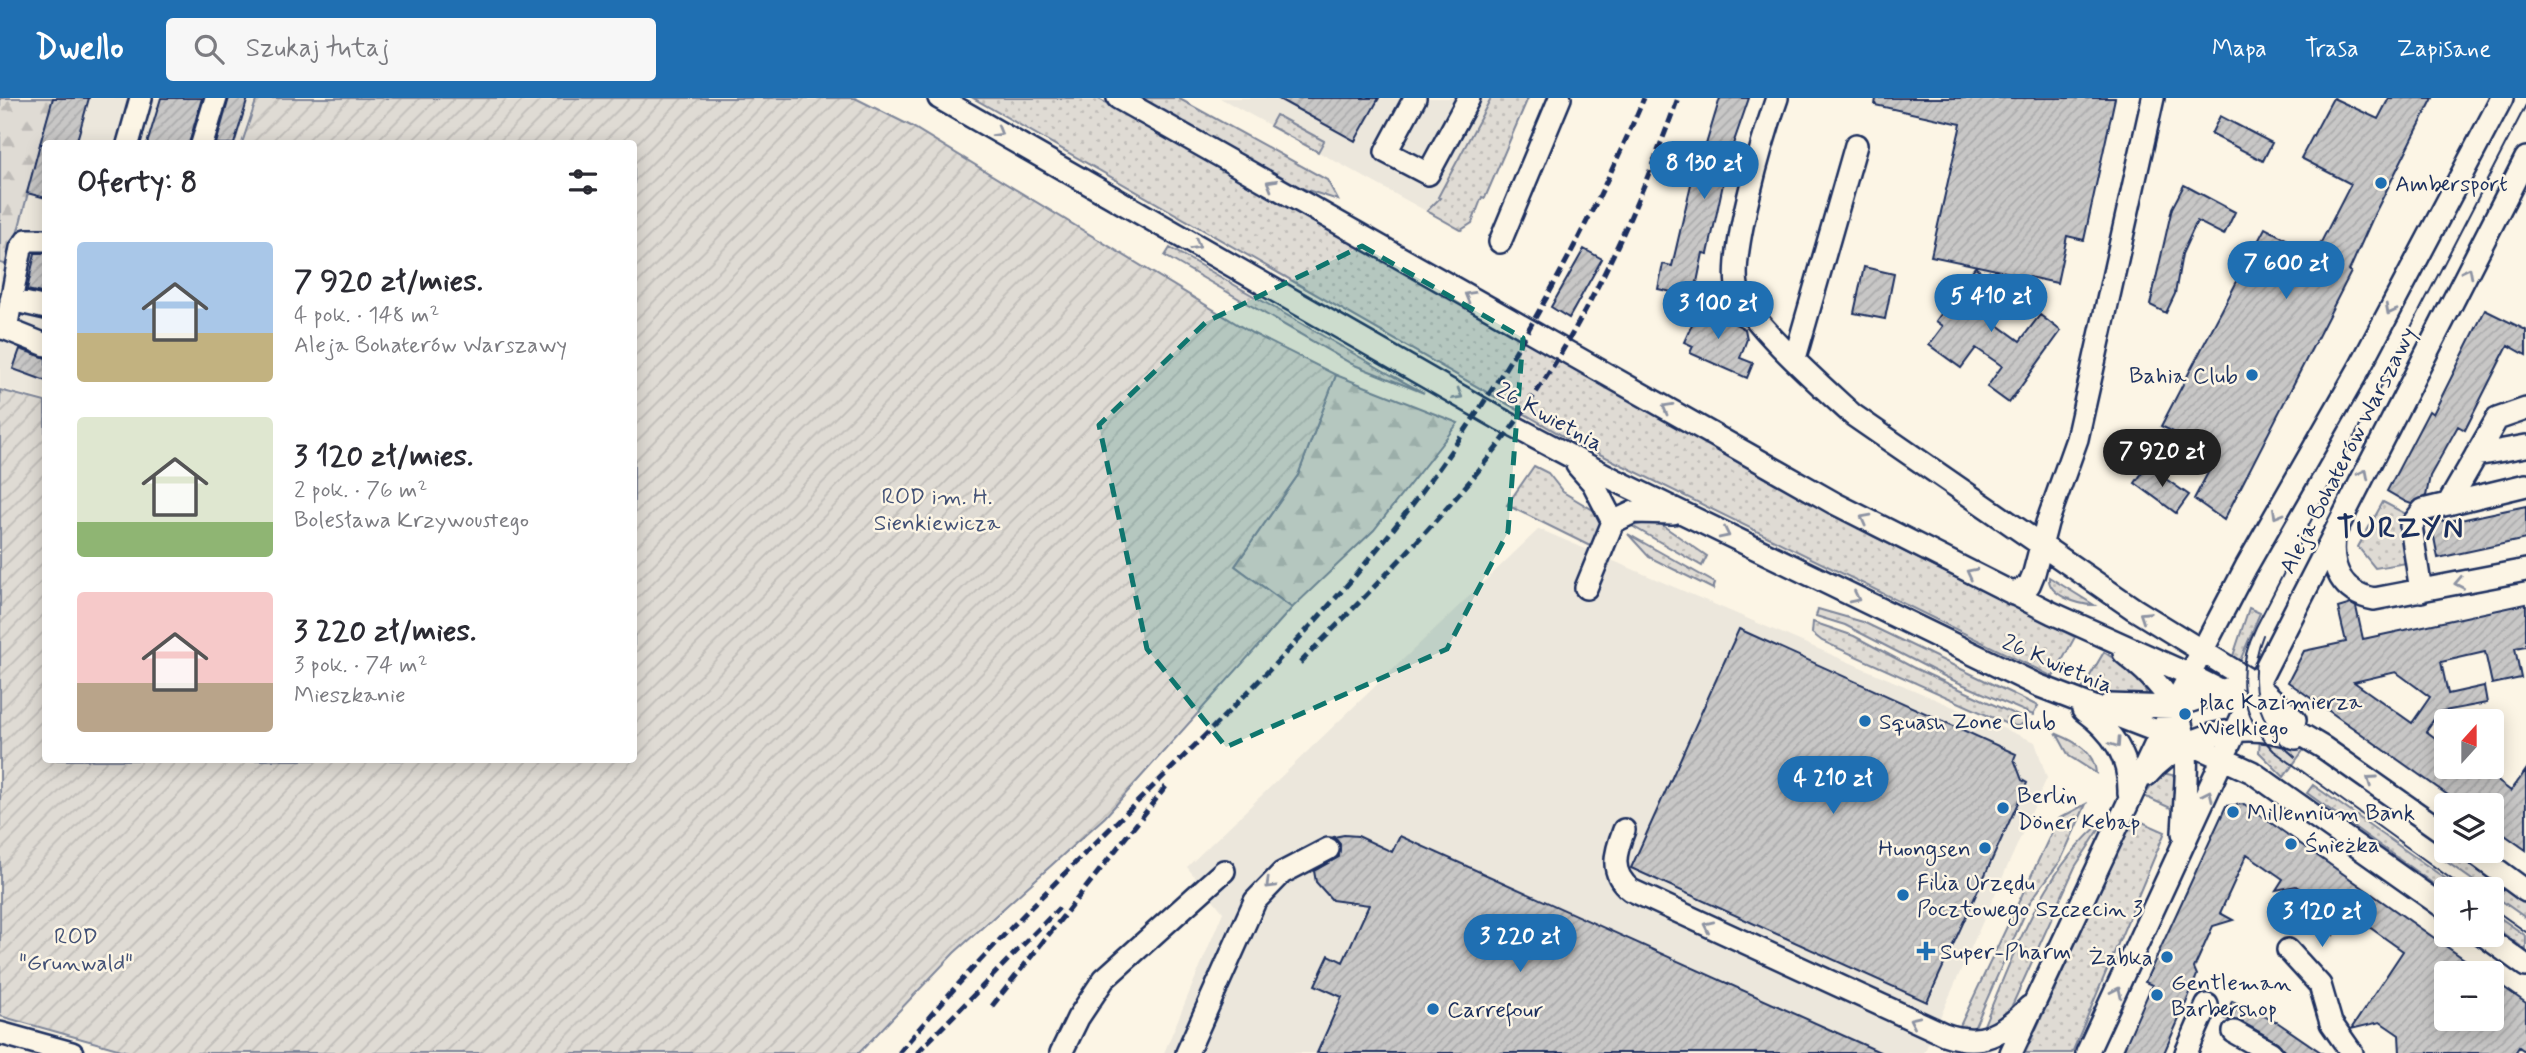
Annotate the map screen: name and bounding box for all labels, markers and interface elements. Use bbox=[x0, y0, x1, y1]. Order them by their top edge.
search box bbox=[166, 18, 656, 81]
text: Dwello bbox=[35, 27, 124, 71]
icon: search bbox=[190, 30, 228, 68]
text: Szukaj tutaj bbox=[246, 32, 390, 66]
text: Mapa bbox=[2212, 34, 2267, 65]
text: Trasa bbox=[2305, 34, 2359, 65]
text: Zapisane bbox=[2397, 34, 2491, 65]
one-way arrow bbox=[991, 124, 1004, 137]
pin: 8 130 zł bbox=[1632, 141, 1776, 201]
text: 8 130 zł bbox=[1666, 149, 1742, 179]
text: Oferty: 8 bbox=[77, 163, 197, 202]
icon: filters bbox=[564, 163, 602, 201]
place label: Ambersport bbox=[2395, 170, 2508, 200]
marker: Ambersport bbox=[2373, 175, 2389, 191]
one-way arrow bbox=[1265, 179, 1278, 192]
one-way arrow bbox=[1189, 237, 1201, 250]
pin: 7 600 zł bbox=[2214, 242, 2358, 301]
text: 7 600 zł bbox=[2244, 249, 2328, 279]
text: 7 920 zł/mies. bbox=[294, 262, 483, 301]
one-way arrow bbox=[2459, 267, 2473, 279]
icon: home bbox=[133, 270, 217, 354]
pin: 5 410 zł bbox=[1919, 274, 2063, 334]
pin: 3 100 zł bbox=[1646, 282, 1790, 341]
text: 5 410 zł bbox=[1950, 282, 2032, 312]
text: 3 100 zł bbox=[1679, 289, 1757, 319]
one-way arrow bbox=[1463, 291, 1476, 304]
text: 4 pok. · 148 m² bbox=[294, 301, 440, 331]
one-way arrow bbox=[2385, 303, 2399, 316]
street label: Aleja Bohaterów Warszawy bbox=[2273, 322, 2424, 579]
text: Aleja Bohaterów Warszawy bbox=[294, 331, 567, 361]
place label: Bahia Club bbox=[2129, 362, 2238, 392]
marker: Bahia Club bbox=[2244, 367, 2260, 383]
street label: 26 Kwietnia bbox=[1490, 376, 1608, 459]
one-way arrow bbox=[1451, 387, 1464, 400]
one-way arrow bbox=[1661, 403, 1674, 416]
pin: 7 920 zł bbox=[2090, 430, 2234, 489]
text: 3 120 zł/mies. bbox=[294, 437, 473, 476]
text: 7 920 zł bbox=[2119, 437, 2205, 467]
icon: home bbox=[133, 445, 217, 529]
one-way arrow bbox=[2355, 469, 2369, 481]
text: 2 pok. · 76 m² bbox=[294, 476, 427, 506]
park label: ROD im. H. Sienkiewicza bbox=[874, 483, 1001, 539]
text: Bolesława Krzywoustego bbox=[294, 506, 529, 536]
one-way arrow bbox=[2272, 506, 2285, 519]
district label: TURZYN bbox=[2337, 509, 2465, 548]
one-way arrow bbox=[1860, 513, 1873, 527]
one-way arrow bbox=[1718, 526, 1730, 540]
one-way arrow bbox=[1966, 568, 1978, 582]
one-way arrow bbox=[2453, 575, 2465, 590]
one-way arrow bbox=[1848, 590, 1860, 604]
text: 3 220 zł/mies. bbox=[294, 612, 476, 651]
one-way arrow bbox=[2139, 612, 2152, 624]
icon: home bbox=[133, 620, 217, 704]
street label: 26 Kwietnia bbox=[1997, 628, 2117, 702]
text: 3 pok. · 74 m² bbox=[294, 651, 428, 681]
text: Mieszkanie bbox=[294, 681, 406, 711]
place label: plac Kazimierza Wielkiego bbox=[2199, 688, 2362, 744]
marker: plac Kazimierza Wielkiego bbox=[2177, 706, 2193, 722]
place label: Squash Zone Club bbox=[1879, 708, 2056, 738]
north arrow bbox=[2434, 709, 2504, 779]
map controls bbox=[2434, 709, 2504, 1031]
marker: Squash Zone Club bbox=[1857, 713, 1873, 729]
one-way arrow bbox=[2108, 735, 2120, 748]
pin: 4 210 zł bbox=[1761, 756, 1905, 816]
text: 4 210 zł bbox=[1794, 764, 1872, 794]
one-way arrow bbox=[2366, 776, 2379, 788]
place label: Berlin Döner Kebap bbox=[2017, 782, 2140, 838]
one-way arrow bbox=[2199, 790, 2213, 802]
button: layers bbox=[2434, 793, 2504, 863]
place label: Millennium Bank bbox=[2247, 799, 2415, 829]
marker: Berlin Döner Kebap bbox=[1995, 800, 2011, 816]
marker: Millennium Bank bbox=[2225, 804, 2241, 820]
place label: Śnieżka bbox=[2305, 831, 2380, 861]
place label: Huongsen bbox=[1878, 835, 1971, 867]
marker: Śnieżka bbox=[2283, 836, 2299, 852]
marker: Huongsen bbox=[1977, 840, 1993, 856]
place label: Filia Urzędu Pocztowego Szczecin 3 bbox=[1917, 869, 2143, 927]
one-way arrow bbox=[1265, 875, 1278, 888]
button: + bbox=[2434, 877, 2504, 947]
marker: Filia Urzędu Pocztowego Szczecin 3 bbox=[1895, 887, 1911, 903]
pin: 3 120 zł bbox=[2250, 890, 2394, 949]
text: 3 120 zł bbox=[2283, 897, 2361, 927]
pin: 3 220 zł bbox=[1448, 914, 1592, 974]
one-way arrow bbox=[1703, 920, 1715, 934]
text: 3 220 zł bbox=[1480, 922, 1560, 952]
park label: ROD "Grunwald" bbox=[19, 923, 133, 979]
place label: Super-Pharm bbox=[1940, 938, 2071, 968]
marker: Super-Pharm bbox=[1918, 943, 1934, 959]
place label: Żabka bbox=[2088, 944, 2153, 974]
marker: Żabka bbox=[2159, 949, 2175, 965]
button: − bbox=[2434, 961, 2504, 1031]
place label: Gentleman Barbershop bbox=[2171, 969, 2291, 1025]
one-way arrow bbox=[2109, 986, 2123, 999]
marker: Gentleman Barbershop bbox=[2149, 987, 2165, 1003]
place label: Carrefour bbox=[1447, 996, 1544, 1027]
marker: Carrefour bbox=[1425, 1001, 1441, 1017]
one-way arrow bbox=[1909, 1015, 1921, 1029]

